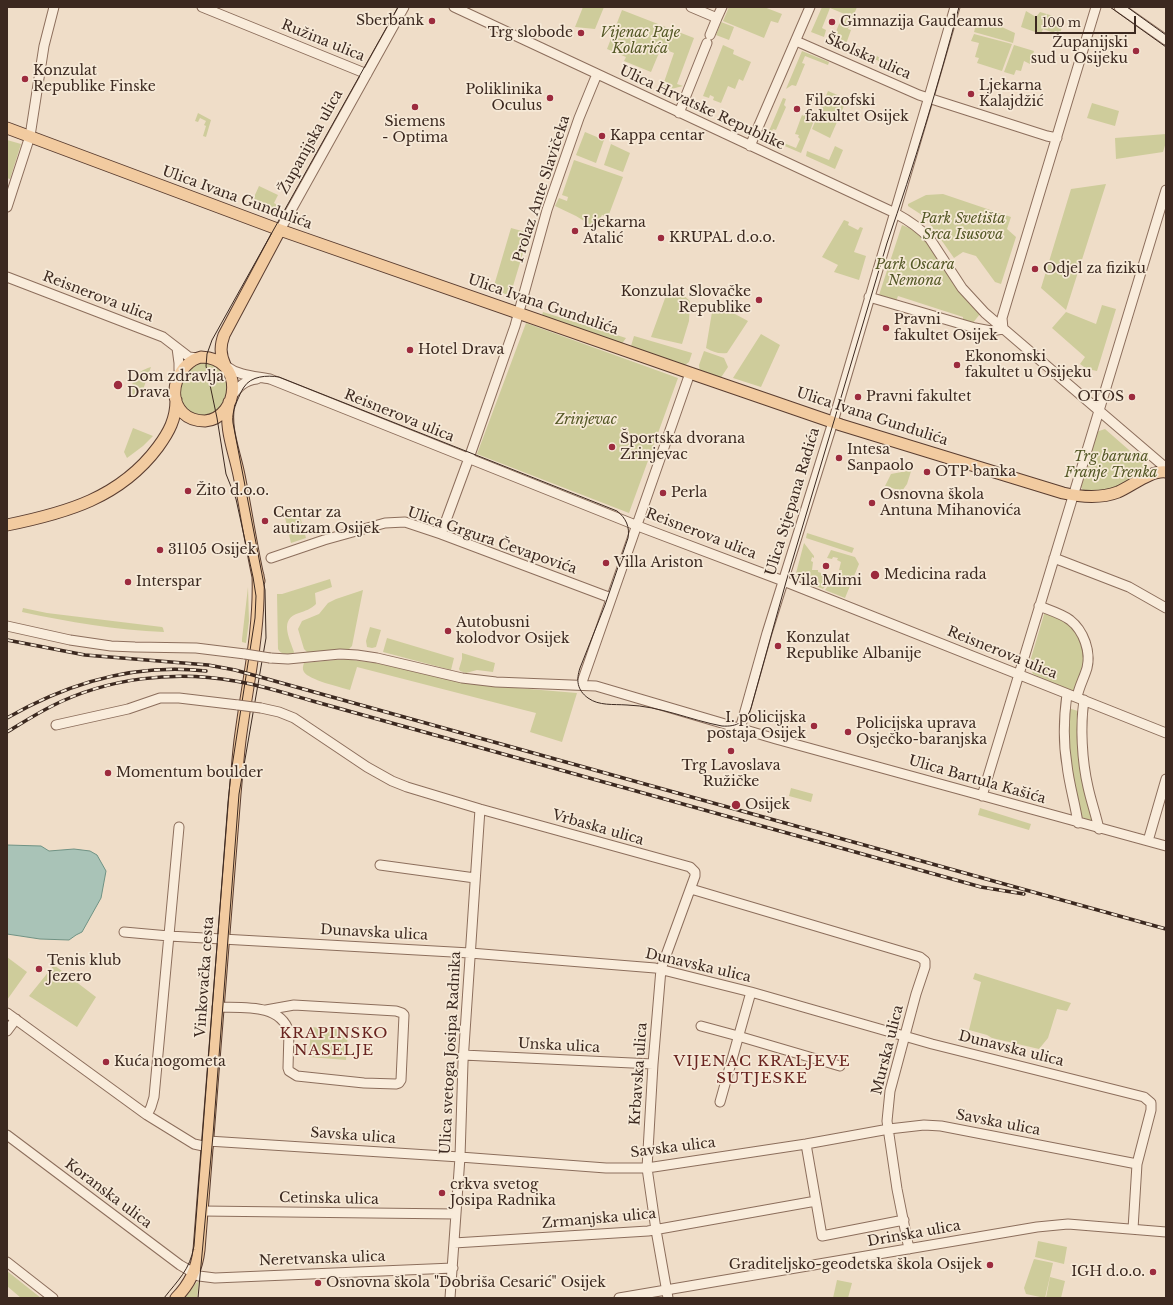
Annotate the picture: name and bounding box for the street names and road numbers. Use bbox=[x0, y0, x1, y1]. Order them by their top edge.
street label: Ružina ulica bbox=[279, 17, 367, 65]
street label: Školska ulica bbox=[823, 31, 913, 83]
street label: Ulica Hrvatske Republike bbox=[617, 62, 787, 154]
street label: Županijska ulica bbox=[275, 87, 347, 197]
street label: Prolaz Ante Slavičeka bbox=[510, 113, 574, 265]
street label: Ulica Ivana Gundulića bbox=[160, 163, 314, 233]
street label: Reisnerova ulica bbox=[40, 268, 156, 326]
street label: Ulica Ivana Gundulića bbox=[465, 271, 621, 339]
street label: Ulica Ivana Gundulića bbox=[794, 385, 950, 449]
street label: Reisnerova ulica bbox=[341, 386, 457, 446]
street label: Ulica Stjepana Radića bbox=[762, 426, 824, 578]
street label: Ulica Grgura Čevapovića bbox=[405, 504, 579, 578]
street label: Reisnerova ulica bbox=[643, 505, 759, 563]
street label: Reisnerova ulica bbox=[944, 623, 1060, 683]
street label: Ulica Bartula Kašića bbox=[906, 752, 1048, 808]
street label: Vrbaska ulica bbox=[550, 807, 646, 849]
street label: Vinkovačka cesta bbox=[192, 916, 218, 1038]
street label: Dunavska ulica bbox=[320, 922, 428, 944]
street label: Dunavska ulica bbox=[644, 946, 752, 986]
street label: Ulica svetoga Josipa Radnika bbox=[437, 951, 465, 1155]
street label: Murska ulica bbox=[869, 1003, 907, 1097]
street label: Krbavska ulica bbox=[627, 1022, 651, 1126]
street label: Dunavska ulica bbox=[957, 1028, 1065, 1070]
street label: Unska ulica bbox=[518, 1035, 600, 1057]
street label: Savska ulica bbox=[954, 1107, 1042, 1139]
street label: Savska ulica bbox=[310, 1125, 396, 1147]
street label: Savska ulica bbox=[629, 1134, 717, 1162]
street label: Koranska ulica bbox=[61, 1156, 155, 1232]
street label: Cetinska ulica bbox=[279, 1190, 379, 1208]
street label: Zrmanjska ulica bbox=[541, 1206, 657, 1232]
street label: Drinska ulica bbox=[866, 1218, 962, 1250]
street label: Neretvanska ulica bbox=[258, 1248, 386, 1270]

